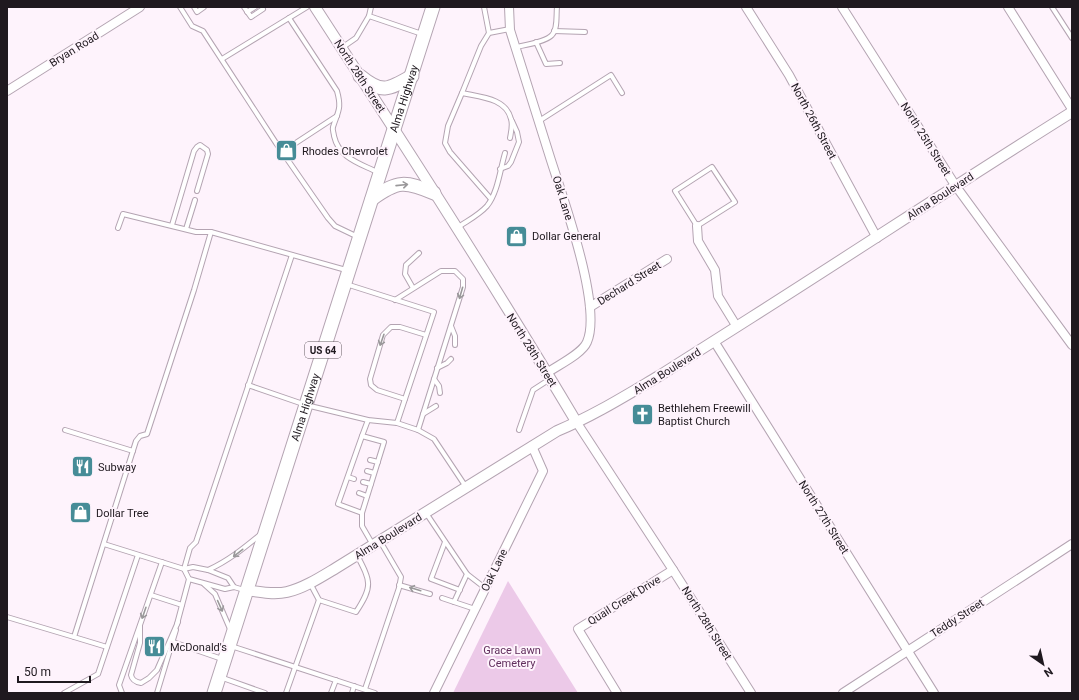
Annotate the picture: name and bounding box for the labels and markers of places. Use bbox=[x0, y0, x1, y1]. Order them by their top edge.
shop icon: Rhodes Chevrolet bbox=[273, 138, 299, 164]
place label: Rhodes Chevrolet bbox=[302, 145, 388, 158]
shop icon: Dollar General bbox=[504, 223, 530, 249]
place label: Dollar General bbox=[532, 230, 601, 243]
church icon: Bethlehem Freewill Baptist Church bbox=[630, 401, 656, 427]
place label: Bethlehem Freewill Baptist Church bbox=[658, 402, 751, 428]
restaurant icon: Subway bbox=[69, 454, 95, 480]
place label: Subway bbox=[98, 461, 137, 474]
shop icon: Dollar Tree bbox=[67, 500, 93, 526]
place label: Dollar Tree bbox=[96, 507, 149, 520]
restaurant icon: McDonald's bbox=[142, 634, 168, 660]
place label: McDonald's bbox=[170, 641, 227, 654]

